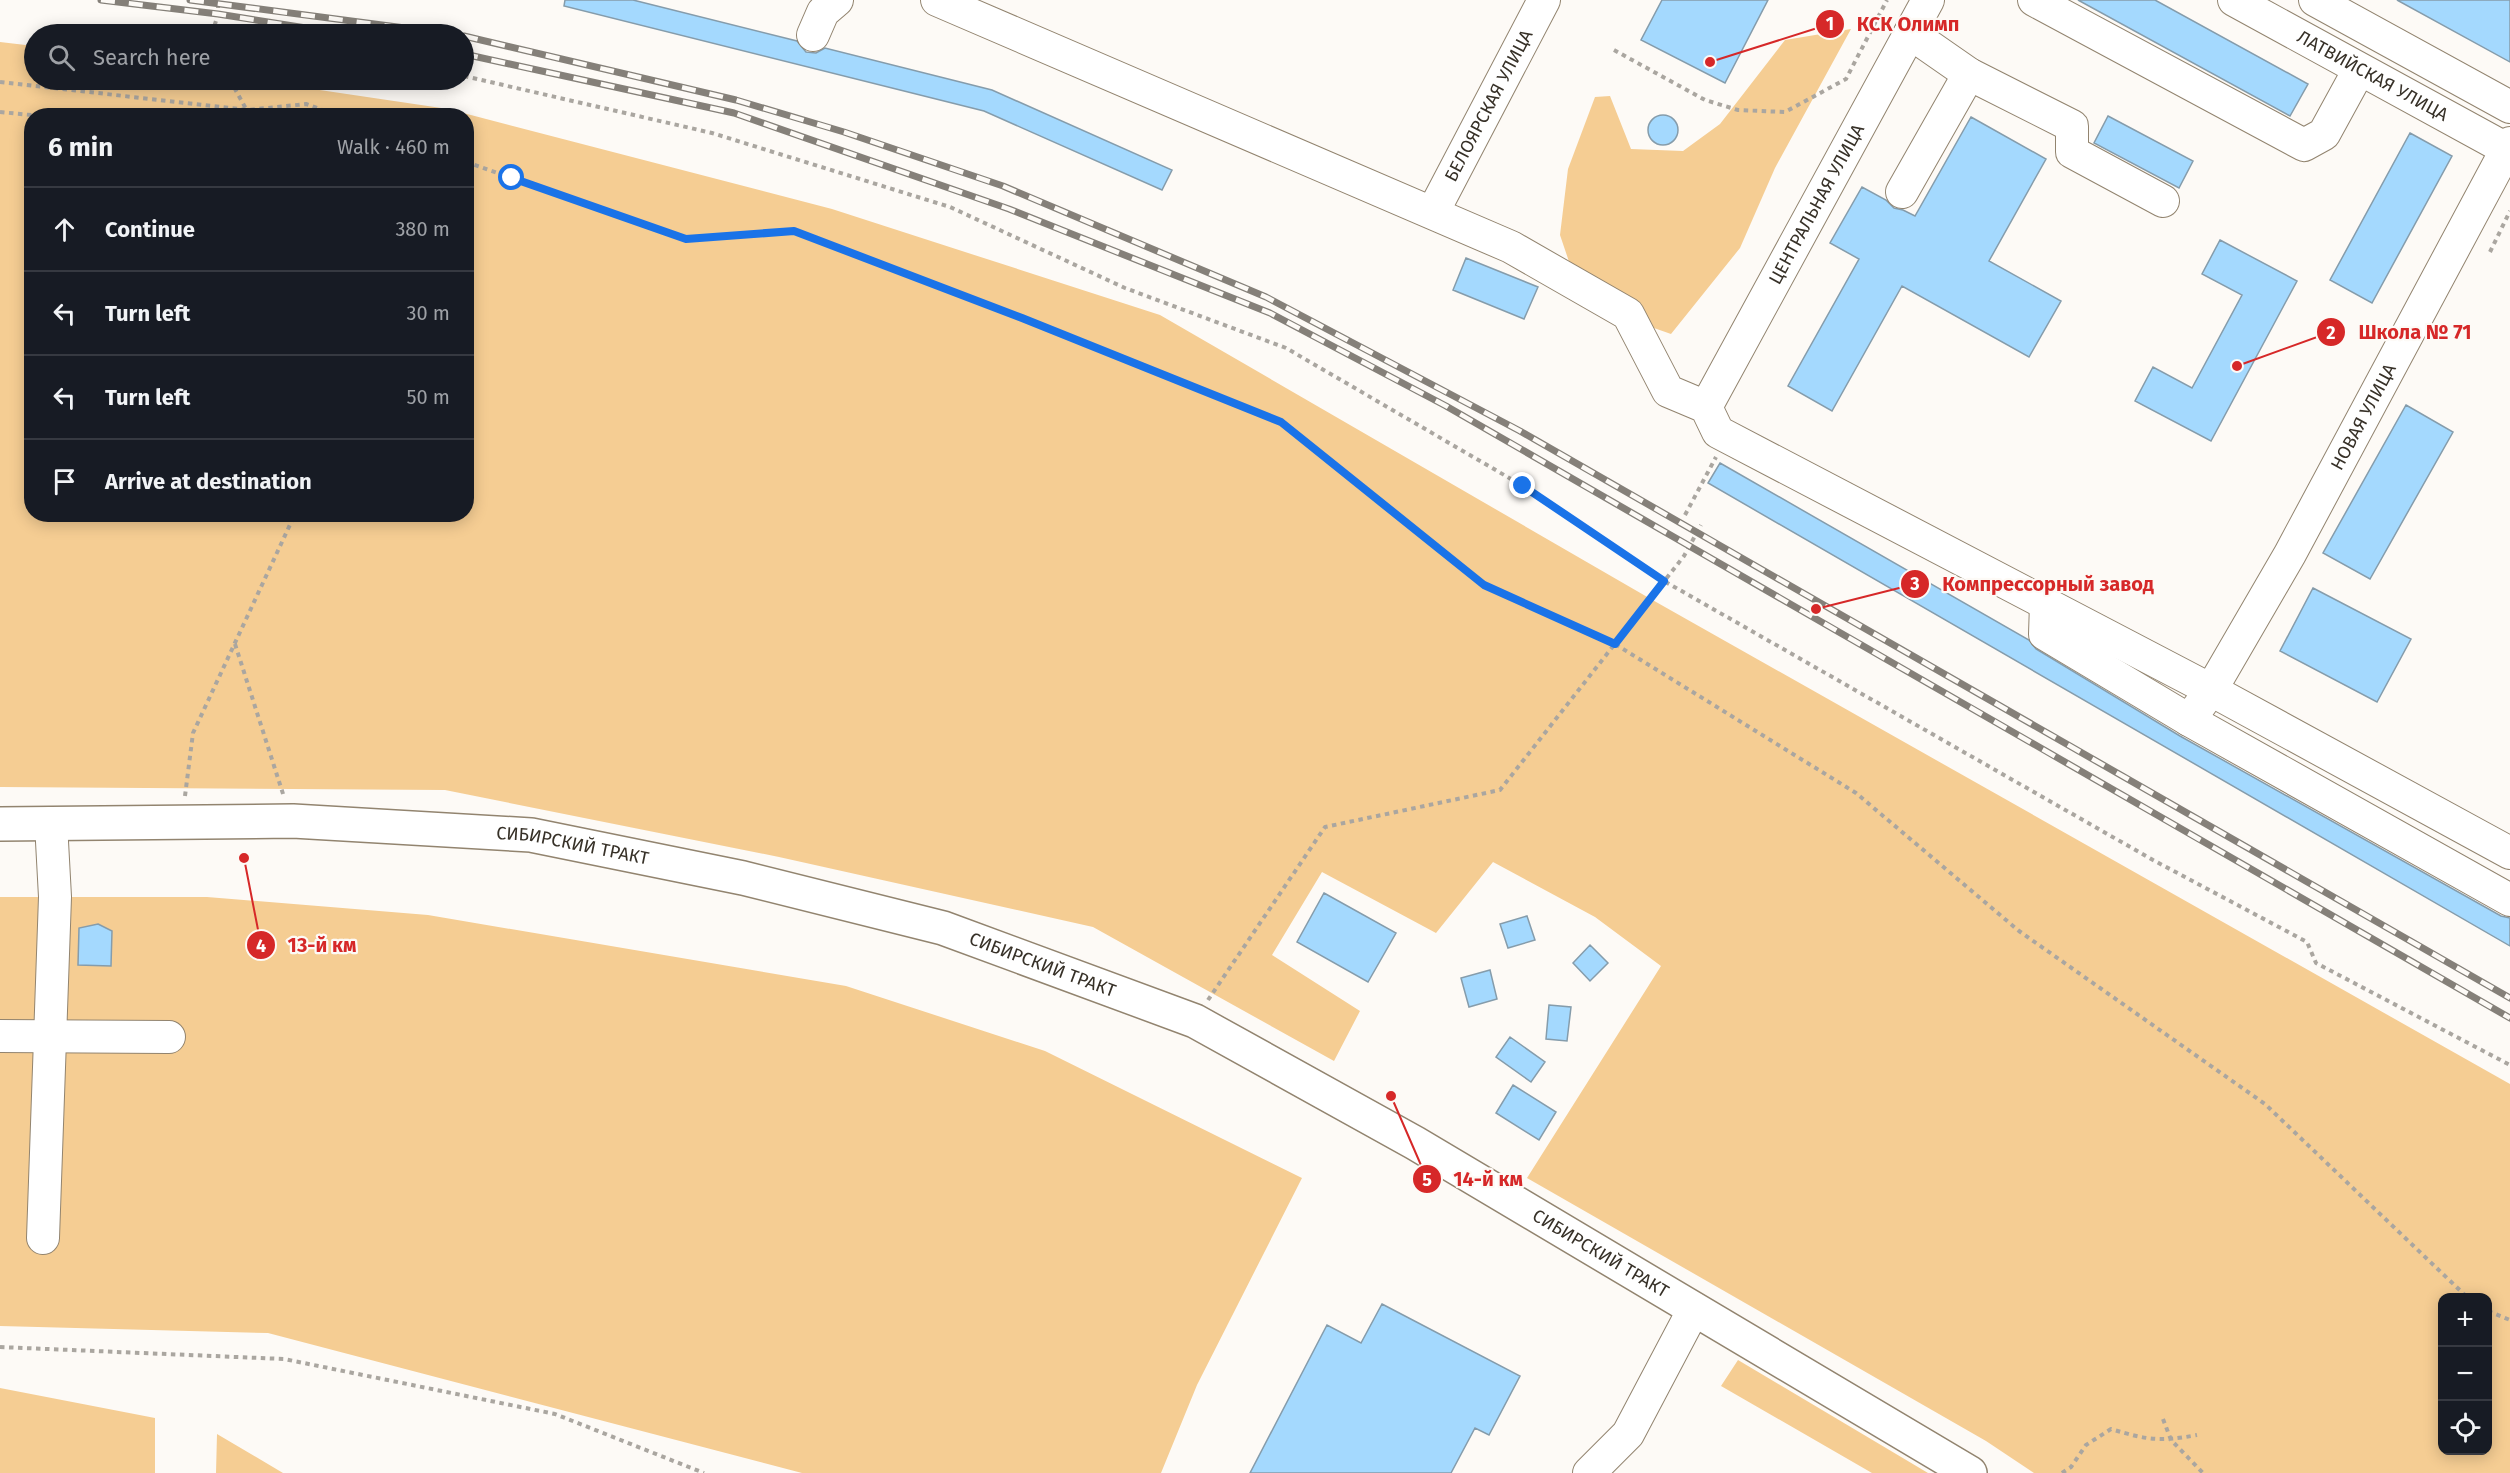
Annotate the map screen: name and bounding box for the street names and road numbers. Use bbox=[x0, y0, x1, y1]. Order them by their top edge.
street label: БЕЛОЯРСКАЯ УЛИЦА bbox=[1440, 25, 1538, 185]
street label: ЛАТВИЙСКАЯ УЛИЦА bbox=[2293, 26, 2452, 126]
street label: ЦЕНТРАЛЬНАЯ УЛИЦА bbox=[1764, 120, 1869, 288]
street label: НОВАЯ УЛИЦА bbox=[2326, 359, 2401, 474]
street label: СИБИРСКИЙ ТРАКТ bbox=[496, 822, 651, 870]
street label: СИБИРСКИЙ ТРАКТ bbox=[966, 928, 1120, 1002]
street label: СИБИРСКИЙ ТРАКТ bbox=[1529, 1204, 1673, 1303]

